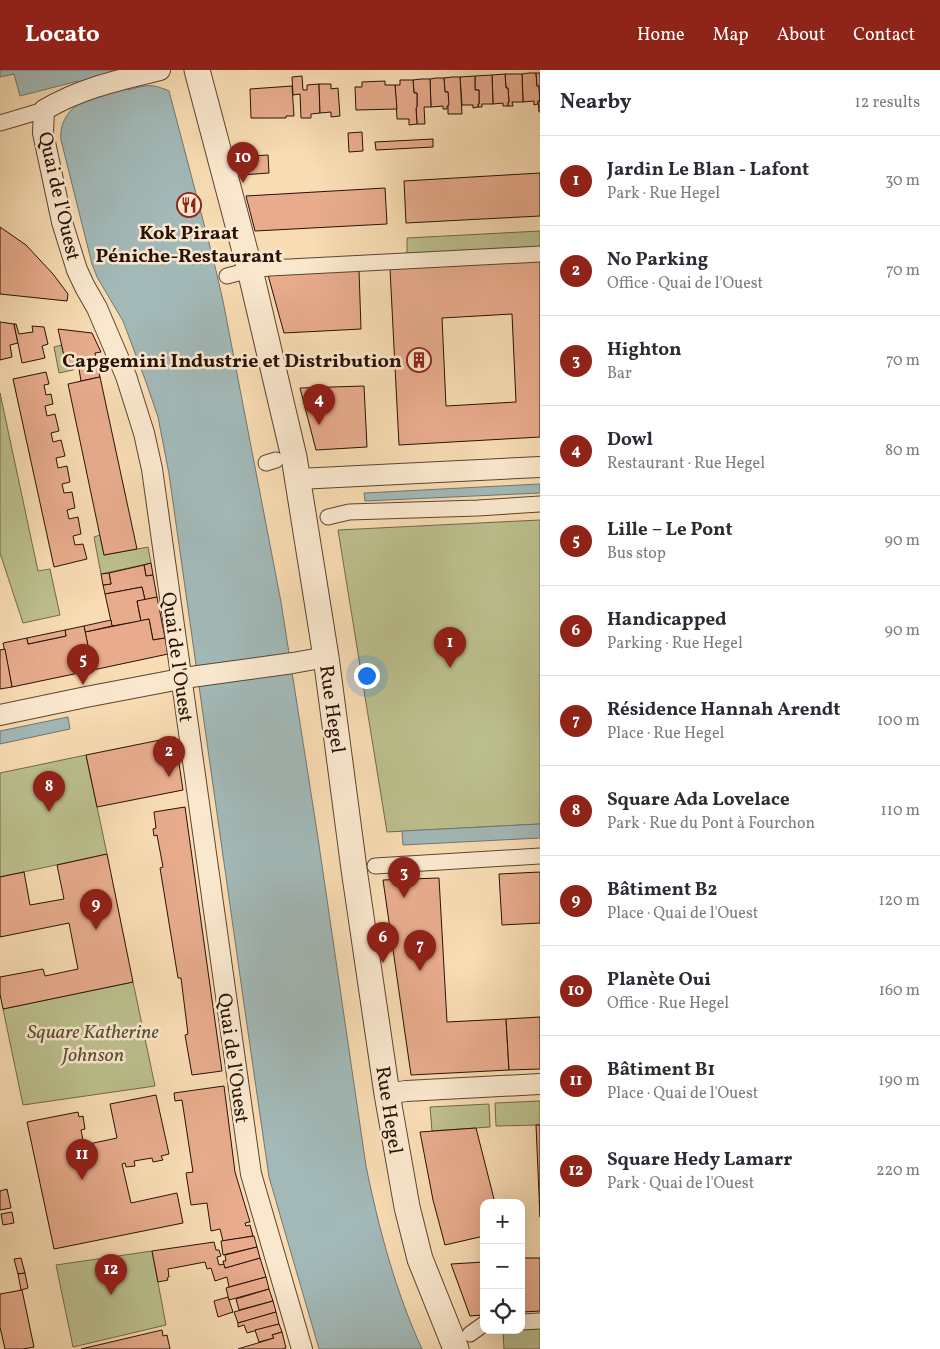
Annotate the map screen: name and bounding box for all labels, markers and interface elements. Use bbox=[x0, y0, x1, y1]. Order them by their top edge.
text: Locato bbox=[25, 18, 100, 52]
text: Home bbox=[637, 23, 685, 48]
text: Map bbox=[713, 23, 749, 48]
text: About bbox=[777, 23, 825, 48]
text: Contact bbox=[853, 23, 915, 48]
text: Nearby bbox=[560, 88, 631, 117]
text: 12 results bbox=[855, 92, 920, 114]
street label: Quai de l'Ouest bbox=[30, 129, 86, 264]
pin: 10 bbox=[227, 142, 259, 183]
text: Jardin Le Blan - Lafont bbox=[607, 157, 809, 183]
text: 1 bbox=[573, 170, 579, 192]
text: 30 m bbox=[885, 170, 920, 192]
text: Park · Rue Hegel bbox=[607, 183, 720, 205]
restaurant icon: Kok Piraat Péniche-Restaurant bbox=[176, 192, 202, 218]
place label: Kok Piraat Péniche-Restaurant bbox=[96, 220, 283, 271]
text: No Parking bbox=[607, 247, 708, 273]
text: 2 bbox=[572, 260, 580, 282]
text: 70 m bbox=[886, 260, 920, 282]
text: Office · Quai de l'Ouest bbox=[607, 273, 763, 295]
text: Highton bbox=[607, 337, 682, 363]
building icon: Capgemini Industrie et Distribution bbox=[406, 347, 432, 373]
place label: Capgemini Industrie et Distribution bbox=[62, 348, 402, 376]
text: 3 bbox=[572, 350, 580, 372]
text: 70 m bbox=[886, 350, 920, 372]
text: Bar bbox=[607, 363, 632, 385]
pin: 4 bbox=[303, 384, 335, 425]
text: Dowl bbox=[607, 427, 653, 453]
text: 4 bbox=[571, 440, 581, 462]
text: 80 m bbox=[885, 440, 920, 462]
text: Restaurant · Rue Hegel bbox=[607, 453, 765, 475]
text: Lille – Le Pont bbox=[607, 517, 733, 543]
text: 5 bbox=[572, 530, 580, 552]
text: 90 m bbox=[884, 530, 920, 552]
text: Bus stop bbox=[607, 543, 666, 565]
street label: Quai de l'Ouest bbox=[153, 590, 199, 724]
text: Handicapped bbox=[607, 607, 727, 633]
text: 6 bbox=[572, 620, 580, 642]
text: 90 m bbox=[884, 620, 920, 642]
pin: 1 bbox=[434, 627, 466, 668]
text: Parking · Rue Hegel bbox=[607, 633, 743, 655]
pin: 5 bbox=[67, 644, 99, 685]
street label: Rue Hegel bbox=[311, 663, 351, 755]
your location bbox=[354, 663, 380, 689]
text: Résidence Hannah Arendt bbox=[607, 697, 840, 723]
text: 7 bbox=[572, 710, 580, 732]
text: 100 m bbox=[877, 710, 920, 732]
text: Place · Rue Hegel bbox=[607, 723, 724, 745]
pin: 2 bbox=[153, 736, 185, 777]
pin: 8 bbox=[33, 771, 65, 812]
text: Square Ada Lovelace bbox=[607, 787, 790, 813]
text: 8 bbox=[572, 800, 580, 822]
text: 110 m bbox=[881, 800, 920, 822]
text: Park · Rue du Pont à Fourchon bbox=[607, 813, 815, 835]
pin: 3 bbox=[388, 857, 420, 898]
text: Bâtiment B2 bbox=[607, 877, 717, 903]
pin: 9 bbox=[80, 889, 112, 930]
text: 9 bbox=[572, 890, 580, 912]
text: 120 m bbox=[878, 890, 920, 912]
text: Place · Quai de l'Ouest bbox=[607, 903, 758, 925]
pin: 6 bbox=[367, 922, 399, 963]
pin: 7 bbox=[404, 930, 436, 971]
text: Planète Oui bbox=[607, 967, 711, 993]
text: 10 bbox=[568, 980, 584, 1002]
text: 160 m bbox=[879, 980, 920, 1002]
street label: Quai de l'Ouest bbox=[209, 991, 255, 1125]
text: Office · Rue Hegel bbox=[607, 993, 729, 1015]
park label: Square Katherine Johnson bbox=[27, 1019, 159, 1070]
text: Bâtiment B1 bbox=[607, 1057, 715, 1083]
street label: Rue Hegel bbox=[367, 1064, 409, 1156]
text: 11 bbox=[570, 1070, 582, 1092]
text: 190 m bbox=[878, 1070, 920, 1092]
text: Place · Quai de l'Ouest bbox=[607, 1083, 758, 1105]
pin: 11 bbox=[66, 1139, 98, 1180]
text: Square Hedy Lamarr bbox=[607, 1147, 792, 1173]
text: 12 bbox=[569, 1160, 583, 1182]
text: 220 m bbox=[876, 1160, 920, 1182]
text: Park · Quai de l'Ouest bbox=[607, 1173, 754, 1195]
map controls bbox=[480, 1199, 525, 1334]
button: + bbox=[480, 1199, 525, 1244]
button: − bbox=[480, 1244, 525, 1289]
pin: 12 bbox=[95, 1254, 127, 1295]
button: locate bbox=[480, 1289, 525, 1334]

